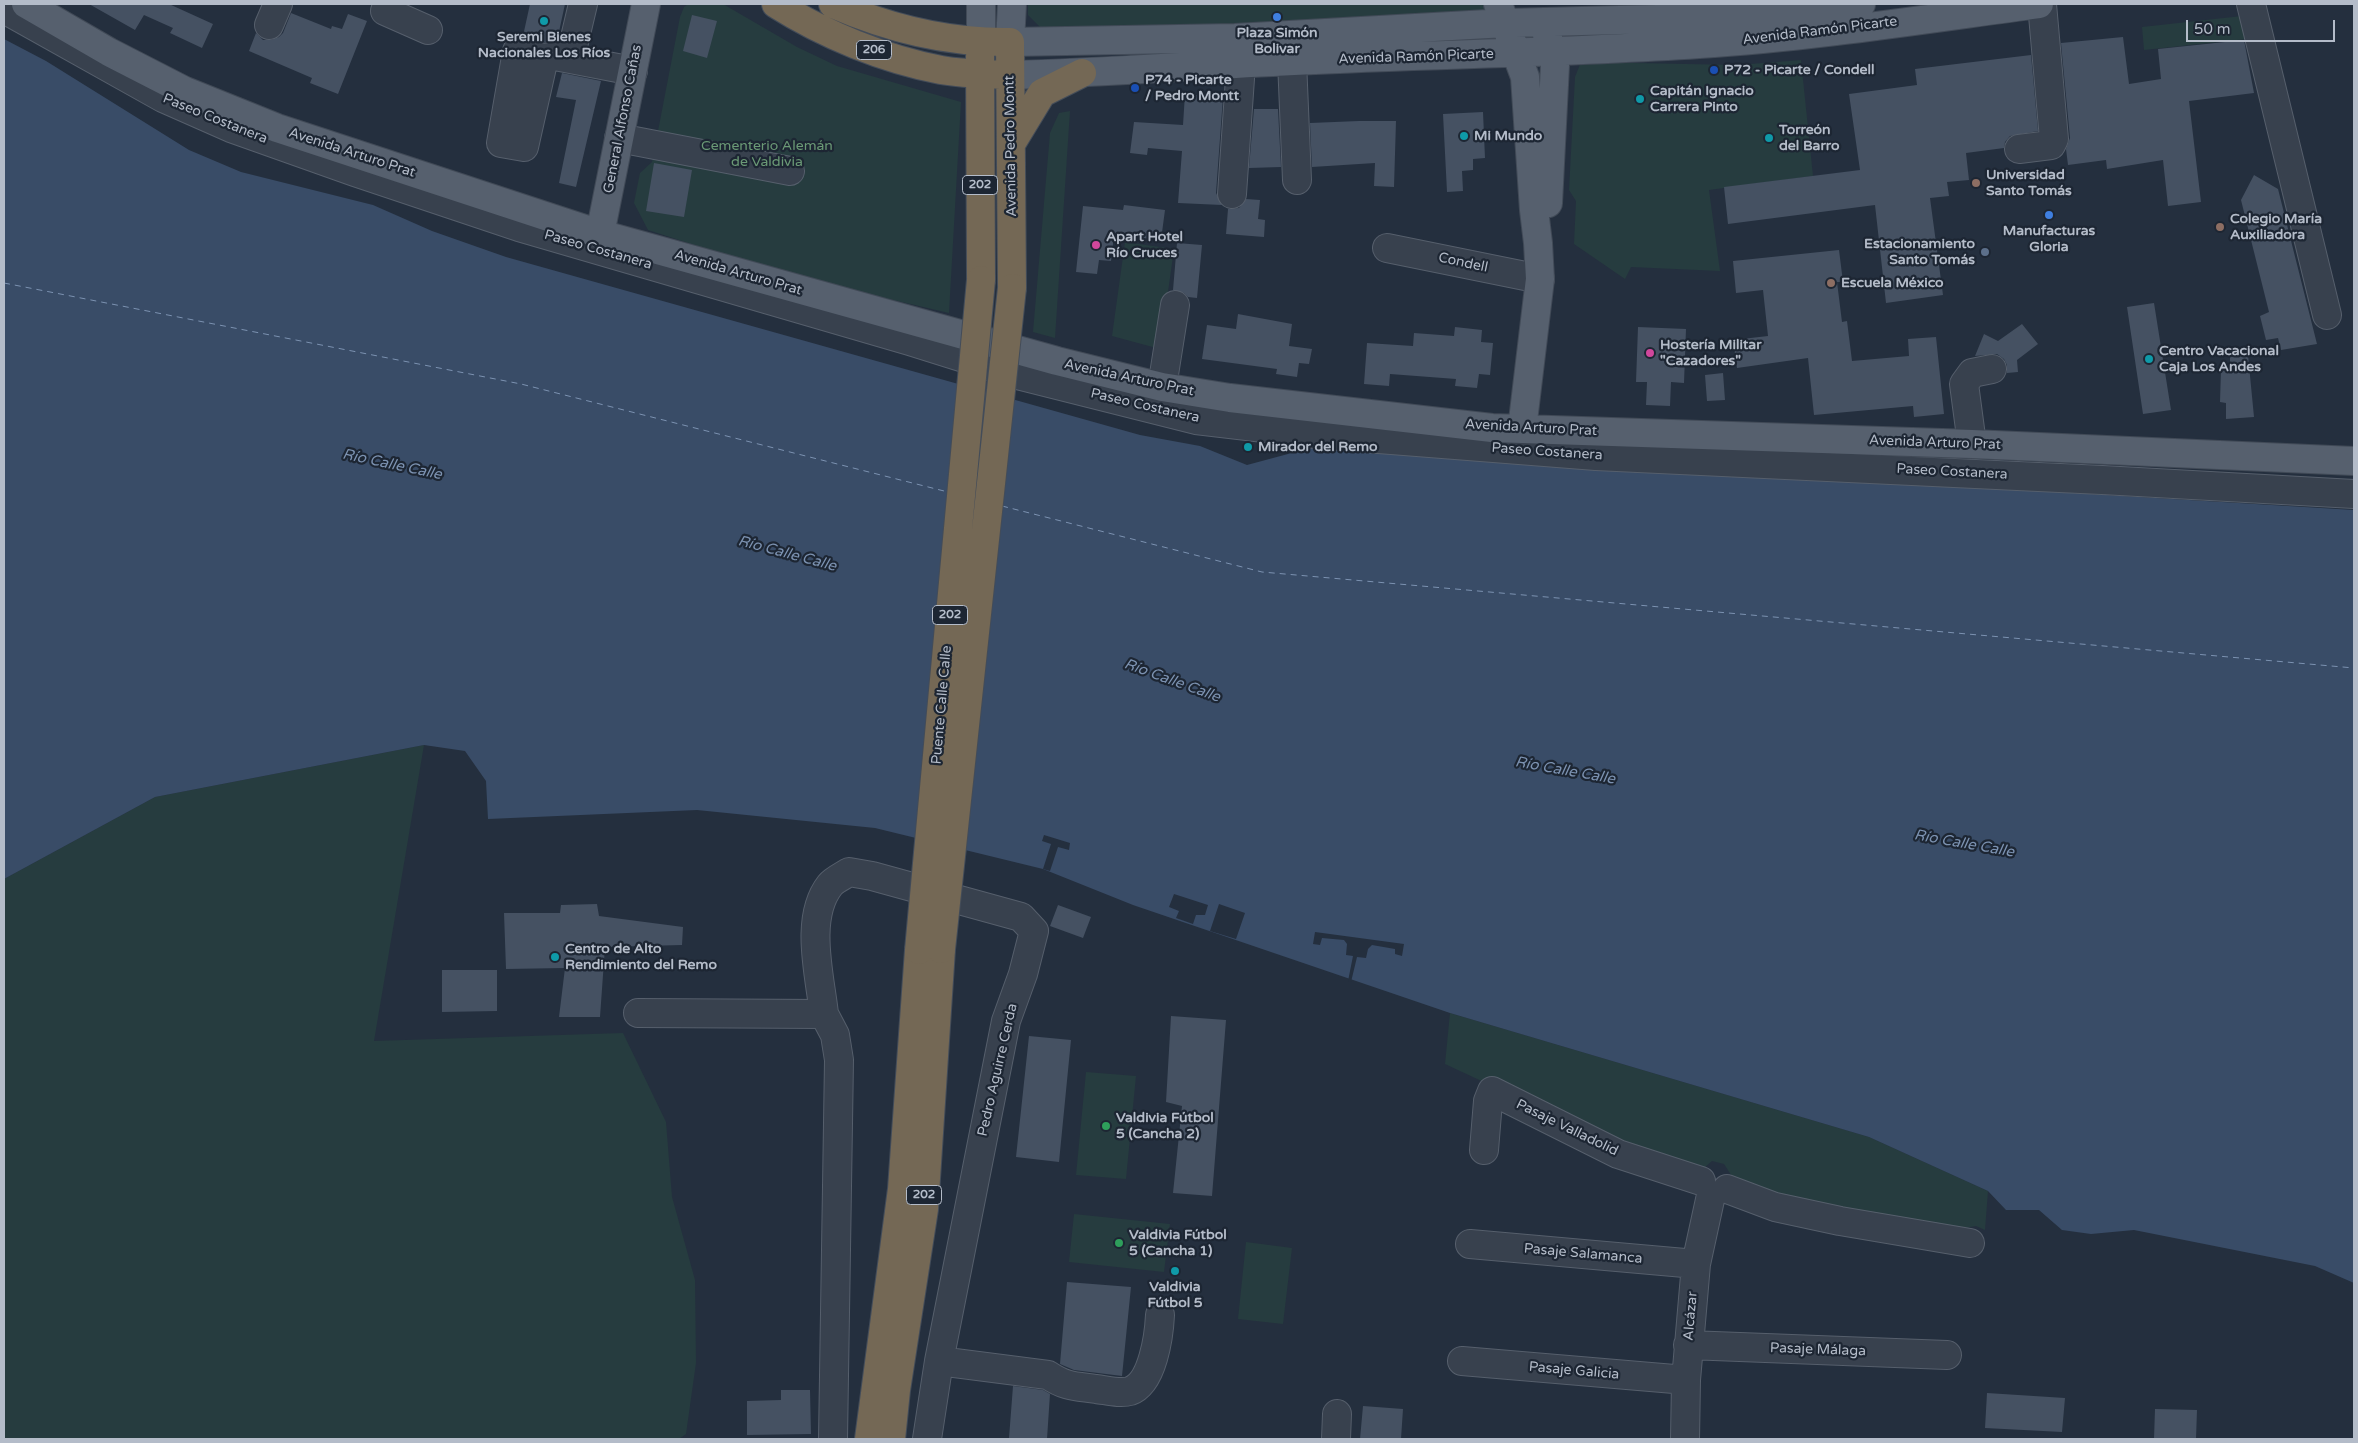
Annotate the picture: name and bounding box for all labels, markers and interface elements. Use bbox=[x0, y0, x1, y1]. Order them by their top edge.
scale bar bbox=[2188, 10, 2337, 42]
marker: Plaza Simón Bolivar bbox=[1271, 11, 1283, 23]
street label: Avenida Ramón Picarte bbox=[1742, 13, 1898, 49]
marker: Seremi Bienes Nacionales Los Ríos bbox=[538, 15, 550, 27]
text: 50 m bbox=[2194, 20, 2231, 38]
place label: Plaza Simón Bolivar bbox=[1236, 25, 1318, 58]
place label: Seremi Bienes Nacionales Los Ríos bbox=[478, 29, 610, 62]
road number: 206 bbox=[856, 40, 892, 60]
street label: General Alfonso Cañas bbox=[600, 43, 646, 195]
street label: Avenida Ramón Picarte bbox=[1338, 46, 1494, 68]
place label: P72 - Picarte / Condell bbox=[1724, 62, 1874, 78]
marker: P72 - Picarte / Condell bbox=[1708, 64, 1720, 76]
place label: P74 - Picarte / Pedro Montt bbox=[1145, 72, 1239, 104]
street label: Avenida Pedro Montt bbox=[1001, 75, 1021, 217]
marker: P74 - Picarte / Pedro Montt bbox=[1129, 82, 1141, 94]
place label: Capitán Ignacio Carrera Pinto bbox=[1650, 83, 1754, 115]
street label: Paseo Costanera bbox=[160, 90, 270, 148]
marker: Capitán Ignacio Carrera Pinto bbox=[1634, 93, 1646, 105]
place label: Torreón del Barro bbox=[1779, 122, 1839, 154]
street label: Avenida Arturo Prat bbox=[287, 125, 417, 181]
place label: Mi Mundo bbox=[1474, 128, 1542, 144]
marker: Mi Mundo bbox=[1458, 130, 1470, 142]
marker: Torreón del Barro bbox=[1763, 132, 1775, 144]
park label: Cementerio Alemán de Valdivia bbox=[701, 138, 833, 170]
place label: Universidad Santo Tomás bbox=[1986, 167, 2072, 200]
road number: 202 bbox=[962, 176, 998, 194]
marker: Universidad Santo Tomás bbox=[1970, 177, 1982, 189]
marker: Manufacturas Gloria bbox=[2043, 209, 2055, 221]
place label: Colegio María Auxiliadora bbox=[2230, 211, 2322, 243]
marker: Colegio María Auxiliadora bbox=[2214, 221, 2226, 233]
place label: Manufacturas Gloria bbox=[2003, 223, 2095, 256]
street label: Paseo Costanera bbox=[542, 227, 654, 273]
place label: Apart Hotel Río Cruces bbox=[1106, 229, 1183, 262]
place label: Estacionamiento Santo Tomás bbox=[1864, 236, 1975, 268]
marker: Apart Hotel Río Cruces bbox=[1090, 239, 1102, 251]
marker: Estacionamiento Santo Tomás bbox=[1979, 246, 1991, 258]
street label: Avenida Arturo Prat bbox=[672, 247, 804, 299]
street label: Condell bbox=[1437, 250, 1489, 276]
place label: Escuela México bbox=[1841, 275, 1944, 291]
marker: Escuela México bbox=[1825, 277, 1837, 289]
place label: Hostería Militar "Cazadores" bbox=[1660, 337, 1761, 370]
place label: Centro Vacacional Caja Los Andes bbox=[2159, 343, 2279, 376]
marker: Hostería Militar "Cazadores" bbox=[1644, 347, 1656, 359]
marker: Centro Vacacional Caja Los Andes bbox=[2143, 353, 2155, 365]
street label: Avenida Arturo Prat bbox=[1063, 356, 1195, 400]
street label: Paseo Costanera bbox=[1089, 385, 1201, 427]
street label: Avenida Arturo Prat bbox=[1465, 416, 1597, 440]
street label: Avenida Arturo Prat bbox=[1869, 432, 2001, 454]
place label: Mirador del Remo bbox=[1258, 439, 1378, 455]
street label: Paseo Costanera bbox=[1491, 440, 1603, 464]
marker: Mirador del Remo bbox=[1242, 441, 1254, 453]
water label: Río Calle Calle bbox=[341, 446, 443, 484]
street label: Paseo Costanera bbox=[1896, 461, 2008, 483]
water label: Río Calle Calle bbox=[736, 532, 838, 576]
road number: 202 bbox=[932, 606, 968, 624]
street label: Puente Calle Calle bbox=[928, 645, 956, 765]
water label: Río Calle Calle bbox=[1121, 655, 1223, 707]
water label: Río Calle Calle bbox=[1514, 753, 1616, 789]
water label: Río Calle Calle bbox=[1913, 826, 2015, 862]
place label: Centro de Alto Rendimiento del Remo bbox=[565, 941, 717, 974]
marker: Centro de Alto Rendimiento del Remo bbox=[549, 951, 561, 963]
street label: Pedro Aguirre Cerda bbox=[975, 1002, 1021, 1138]
street label: Pasaje Valladolid bbox=[1513, 1096, 1621, 1160]
place label: Valdivia Fútbol 5 (Cancha 2) bbox=[1116, 1110, 1214, 1142]
marker: Valdivia Fútbol 5 (Cancha 2) bbox=[1100, 1120, 1112, 1132]
road number: 202 bbox=[906, 1186, 942, 1204]
place label: Valdivia Fútbol 5 (Cancha 1) bbox=[1129, 1227, 1227, 1260]
marker: Valdivia Fútbol 5 (Cancha 1) bbox=[1113, 1237, 1125, 1249]
street label: Pasaje Salamanca bbox=[1523, 1240, 1643, 1268]
marker: Valdivia Fútbol 5 bbox=[1169, 1265, 1181, 1277]
place label: Valdivia Fútbol 5 bbox=[1147, 1279, 1203, 1311]
street label: Alcázar bbox=[1680, 1291, 1702, 1341]
street label: Pasaje Málaga bbox=[1770, 1340, 1866, 1360]
street label: Pasaje Galicia bbox=[1528, 1359, 1620, 1383]

